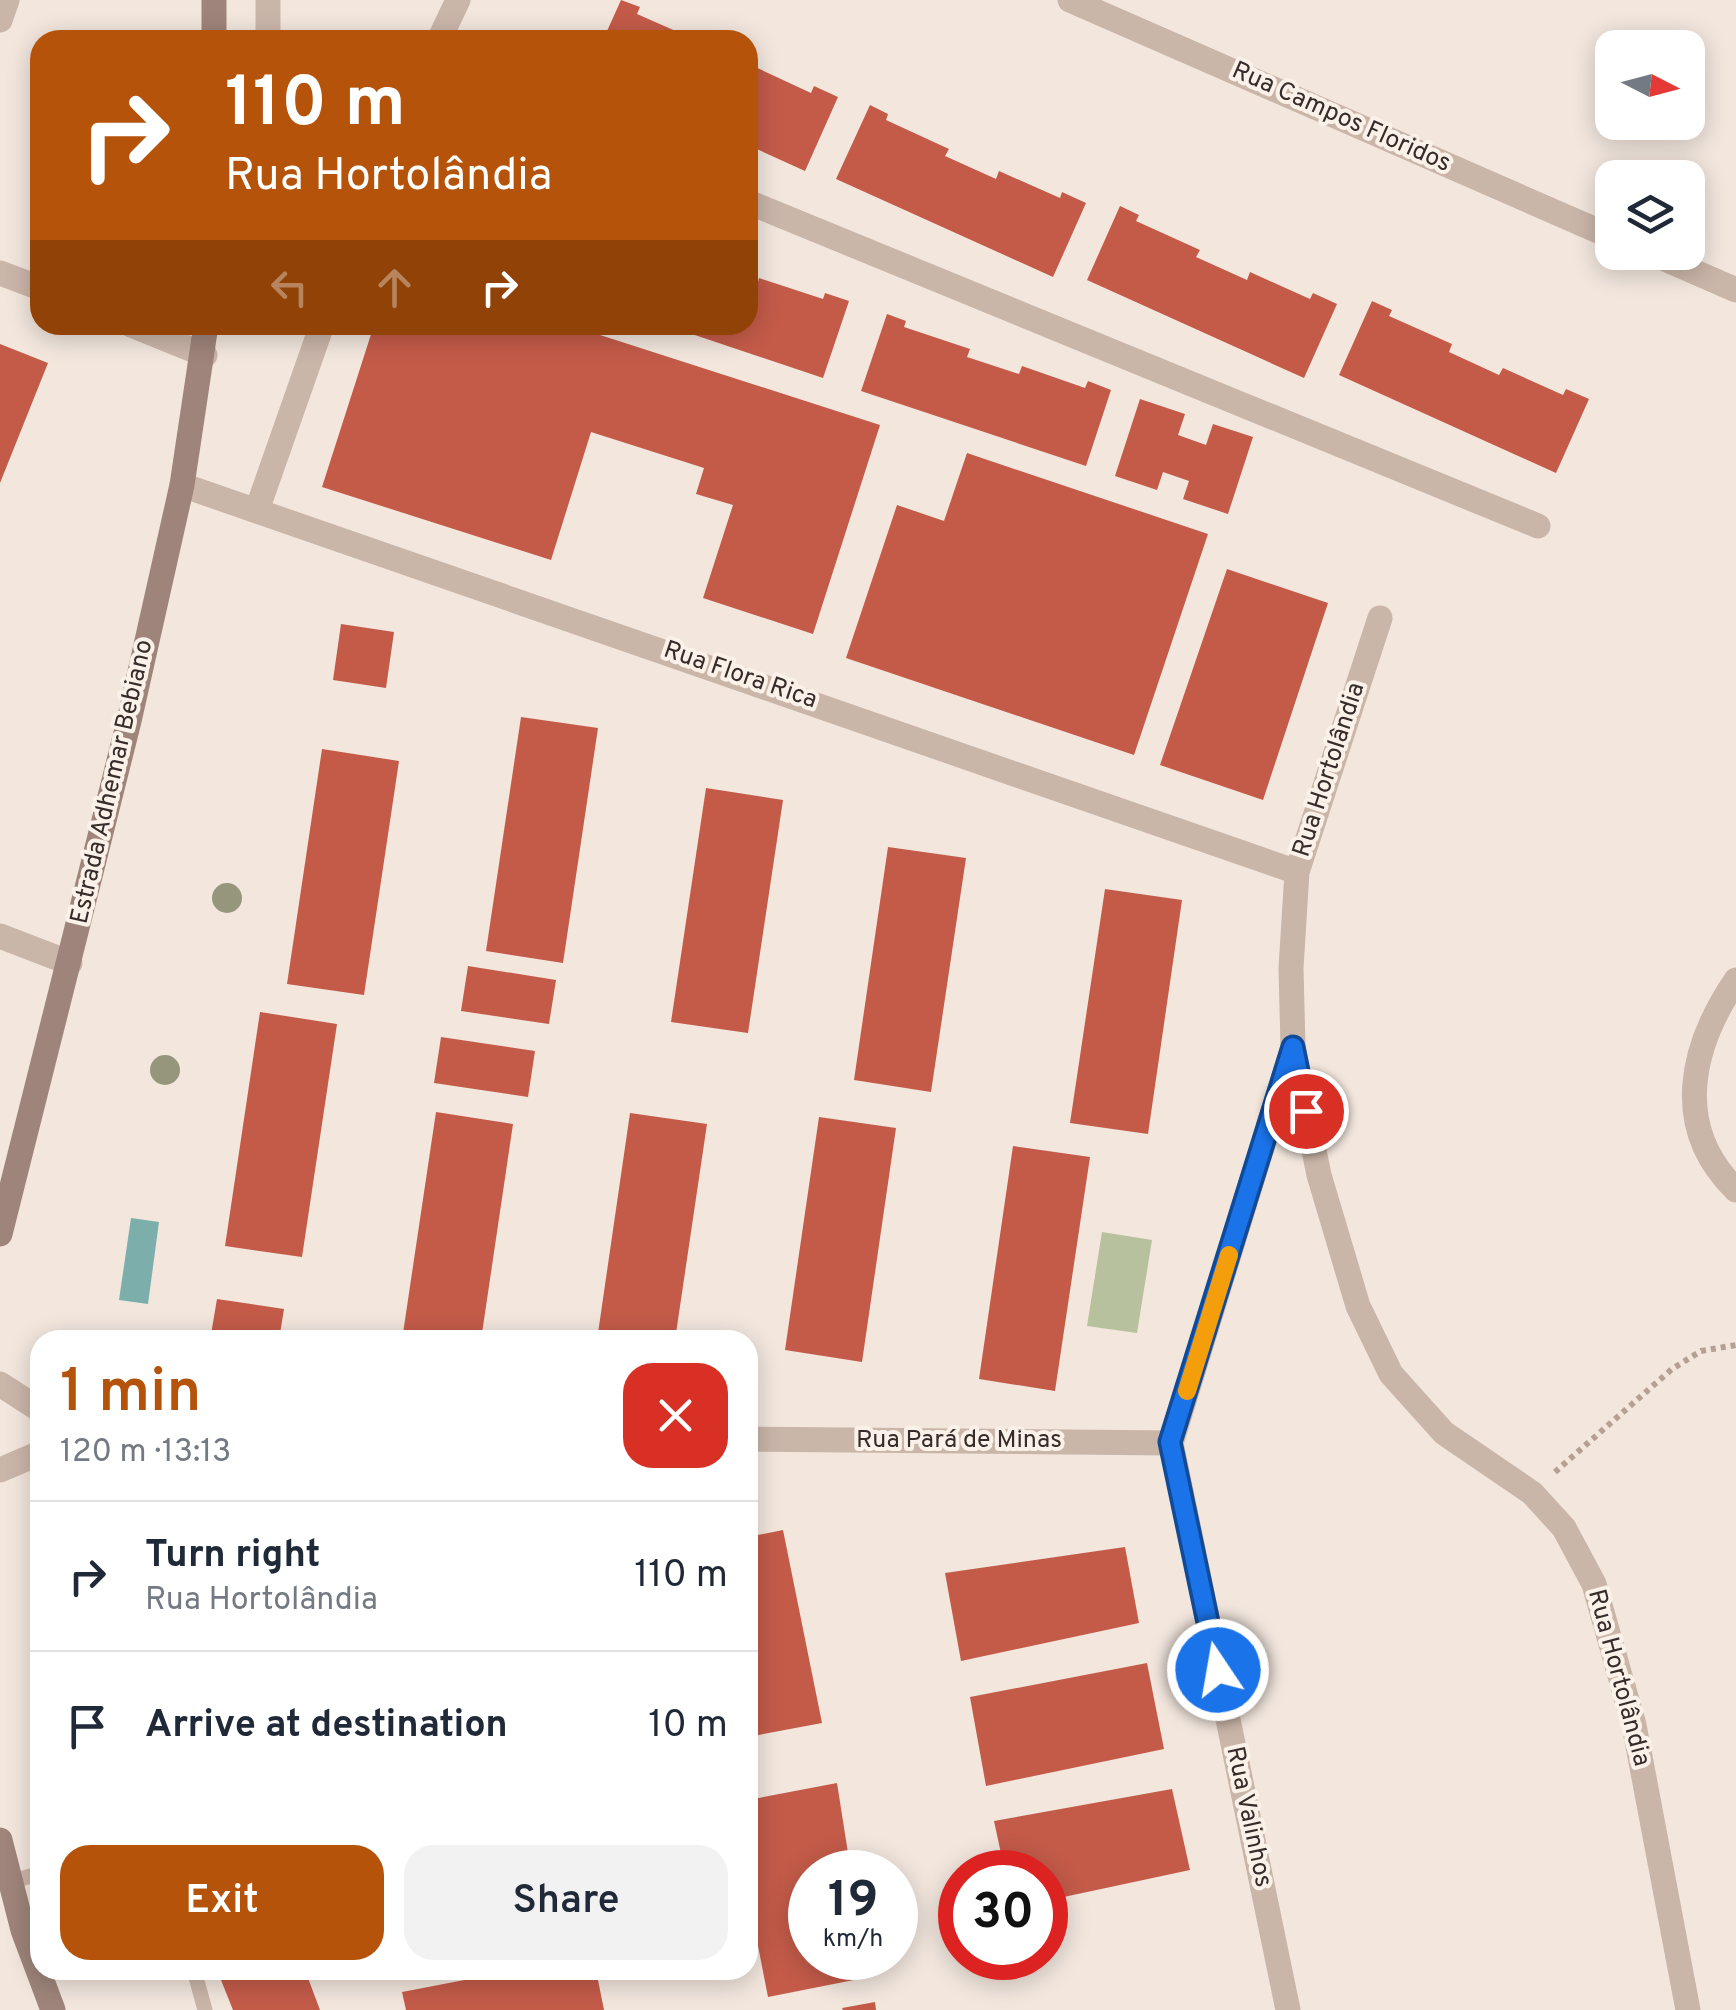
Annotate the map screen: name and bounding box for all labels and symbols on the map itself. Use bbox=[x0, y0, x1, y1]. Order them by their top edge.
north arrow bbox=[1595, 30, 1705, 140]
street label: Rua Campos Floridos bbox=[1227, 55, 1455, 181]
street label: Rua Flora Rica bbox=[659, 635, 821, 717]
street label: Estrada Adhemar Bebiano bbox=[65, 637, 161, 927]
street label: Rua Hortolândia bbox=[1287, 679, 1373, 861]
pin bbox=[1264, 1069, 1349, 1154]
street label: Rua Pará de Minas bbox=[856, 1425, 1062, 1457]
street label: Rua Hortolândia bbox=[1579, 1586, 1657, 1770]
position arrow bbox=[1166, 1618, 1270, 1722]
street label: Rua Valinhos bbox=[1217, 1744, 1279, 1890]
speed limit sign: 30 bbox=[938, 1850, 1068, 1980]

